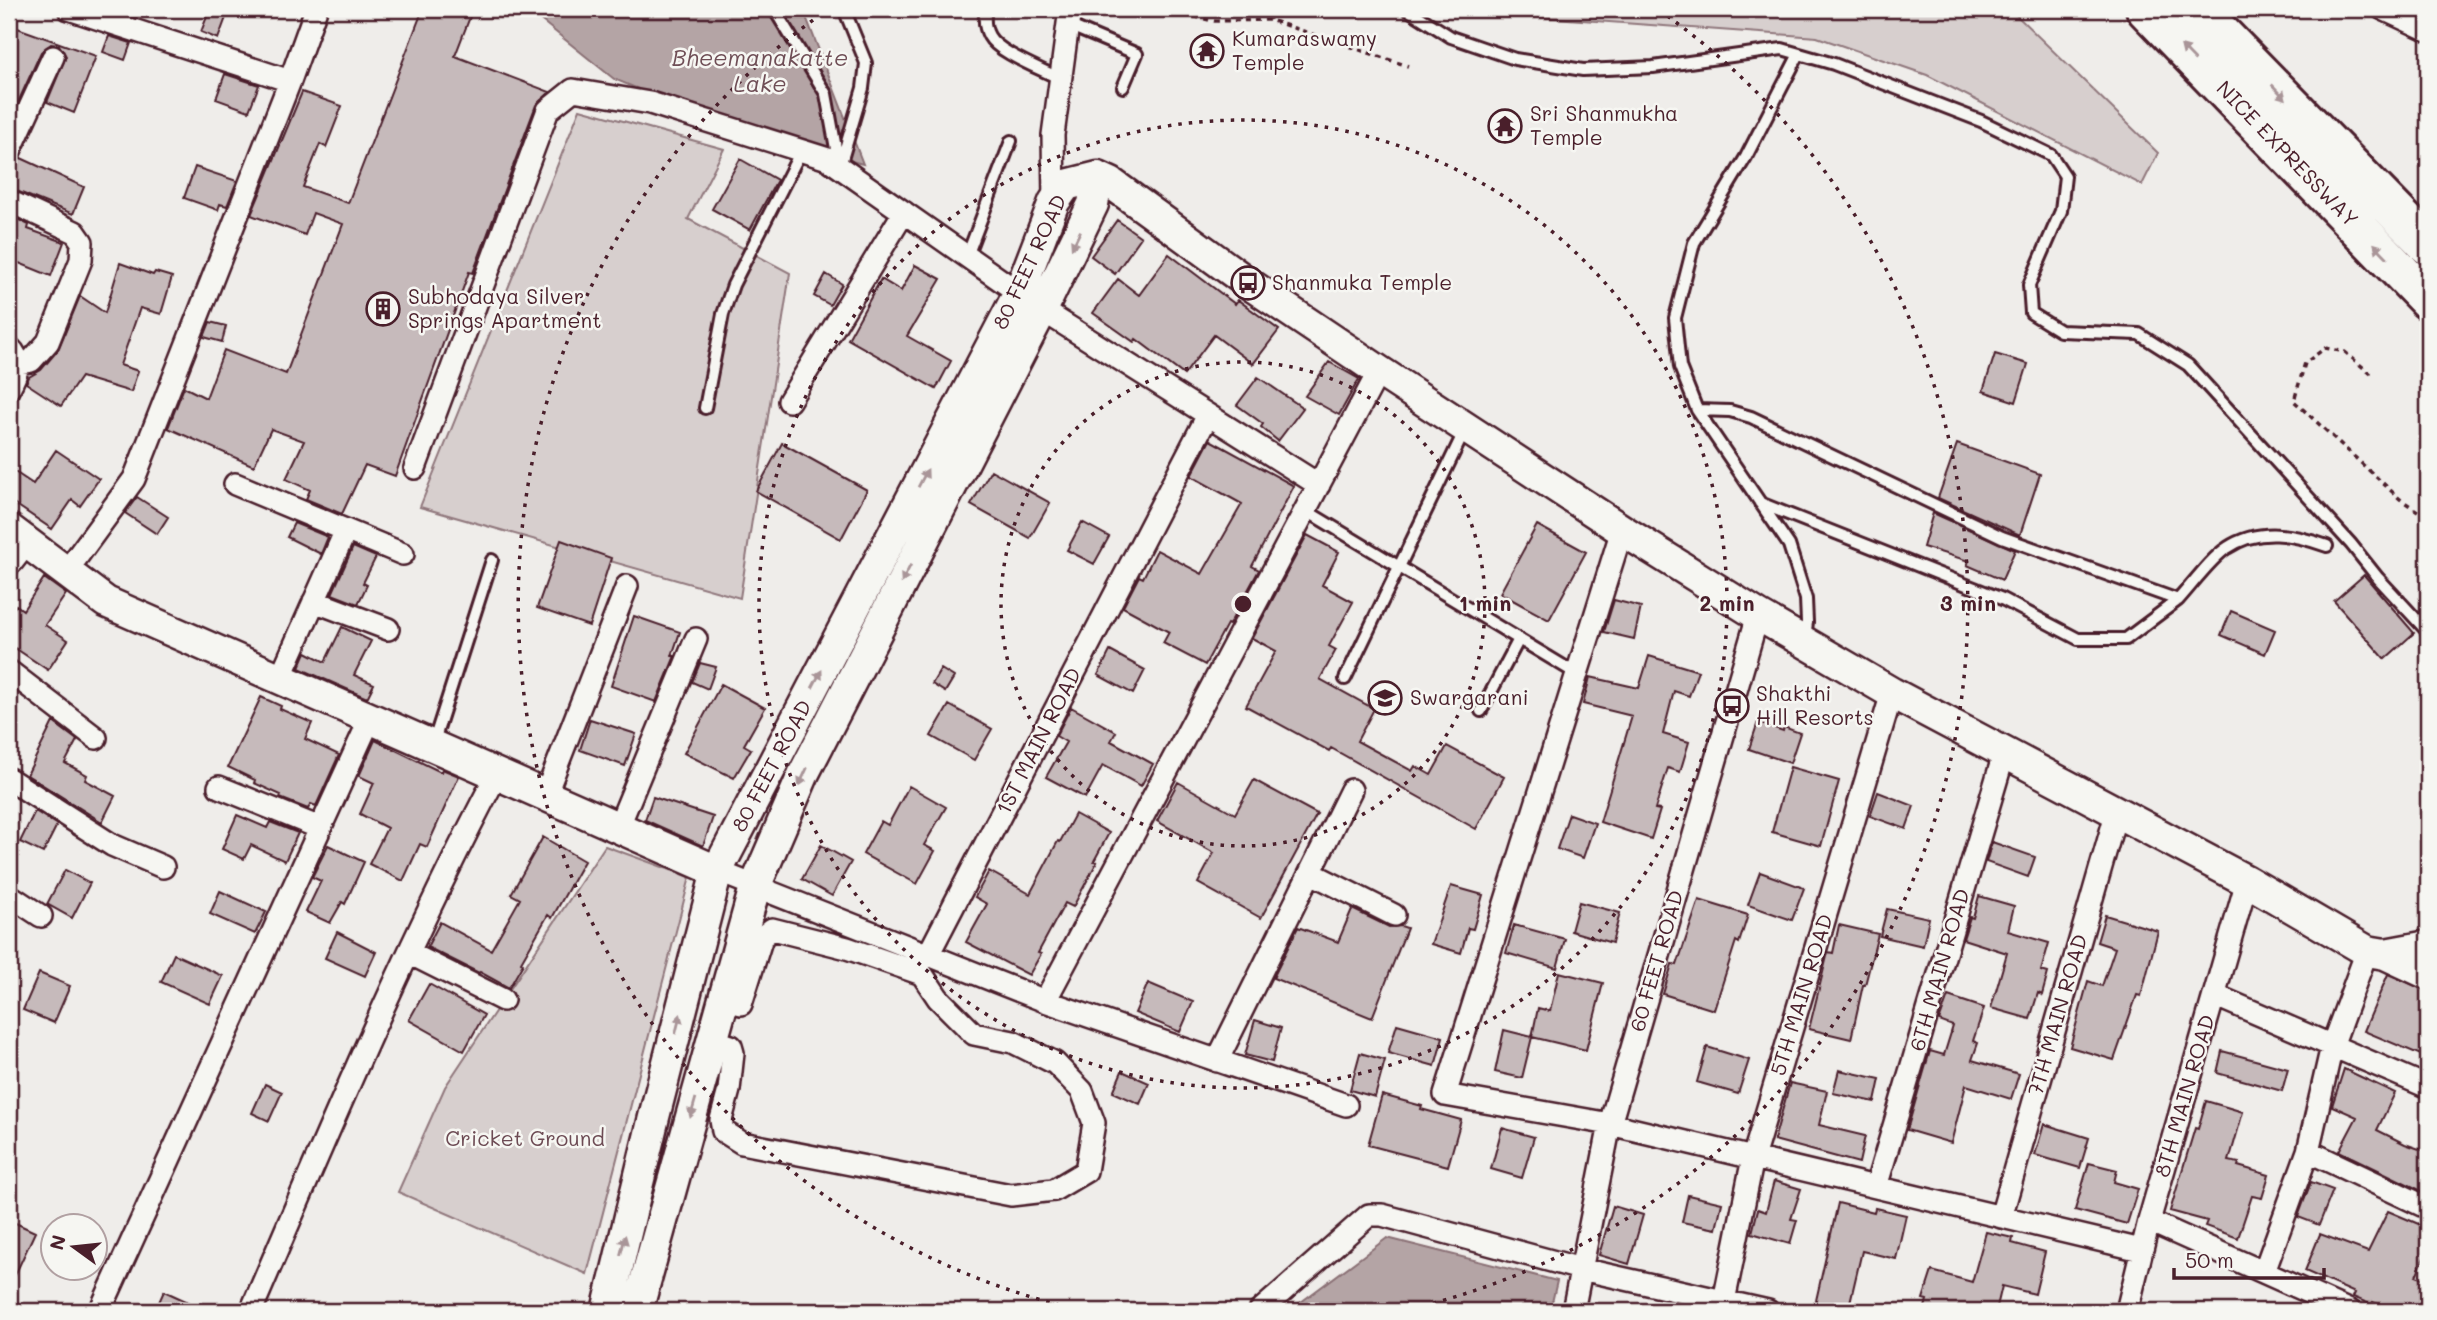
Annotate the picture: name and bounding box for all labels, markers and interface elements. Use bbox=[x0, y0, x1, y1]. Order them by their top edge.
place label: Kumaraswamy Temple bbox=[1232, 24, 1377, 75]
temple icon: Kumaraswamy Temple bbox=[1188, 32, 1226, 70]
water label: Bheemanakatte Lake bbox=[672, 42, 848, 98]
one-way arrow bbox=[2180, 44, 2197, 61]
street label: NICE EXPRESSWAY bbox=[2211, 74, 2365, 232]
one-way arrow bbox=[2270, 84, 2287, 101]
place label: Sri Shanmukha Temple bbox=[1530, 99, 1678, 150]
temple icon: Sri Shanmukha Temple bbox=[1486, 107, 1524, 145]
street label: 80 FEET ROAD bbox=[986, 190, 1072, 333]
one-way arrow bbox=[1070, 230, 1082, 250]
one-way arrow bbox=[2373, 243, 2389, 260]
bus stop icon: Shanmuka Temple bbox=[1229, 264, 1267, 302]
place label: Shanmuka Temple bbox=[1272, 268, 1452, 295]
place label: Subhodaya Silver Springs Apartment bbox=[408, 282, 601, 333]
building icon: Subhodaya Silver Springs Apartment bbox=[364, 290, 402, 328]
one-way arrow bbox=[916, 467, 928, 487]
one-way arrow bbox=[901, 564, 912, 584]
text: 1 min bbox=[1459, 589, 1511, 616]
text: 2 min bbox=[1699, 589, 1755, 616]
text: 3 min bbox=[1940, 589, 1996, 616]
centre of rings bbox=[1231, 592, 1255, 616]
street label: 1ST MAIN ROAD bbox=[989, 662, 1086, 818]
one-way arrow bbox=[812, 669, 823, 689]
school or university icon: Swargarani bbox=[1366, 679, 1404, 717]
place label: Shakthi Hill Resorts bbox=[1756, 679, 1874, 730]
place label: Swargarani bbox=[1410, 683, 1529, 710]
bus stop icon: Shakthi Hill Resorts bbox=[1713, 687, 1751, 725]
street label: 80 FEET ROAD bbox=[725, 695, 817, 836]
one-way arrow bbox=[797, 767, 809, 787]
street label: 6TH MAIN ROAD bbox=[1902, 885, 1975, 1054]
street label: 60 FEET ROAD bbox=[1623, 887, 1689, 1034]
street label: 5TH MAIN ROAD bbox=[1763, 911, 1838, 1079]
street label: 7TH MAIN ROAD bbox=[2021, 931, 2093, 1098]
street label: 8TH MAIN ROAD bbox=[2147, 1011, 2220, 1180]
one-way arrow bbox=[673, 1013, 684, 1035]
one-way arrow bbox=[687, 1098, 698, 1120]
park label: Cricket Ground bbox=[445, 1124, 605, 1151]
north arrow bbox=[38, 1212, 108, 1282]
text: N bbox=[43, 1232, 71, 1253]
one-way arrow bbox=[618, 1234, 629, 1256]
scale bar bbox=[2174, 1236, 2325, 1280]
text: 50 m bbox=[2185, 1246, 2234, 1273]

